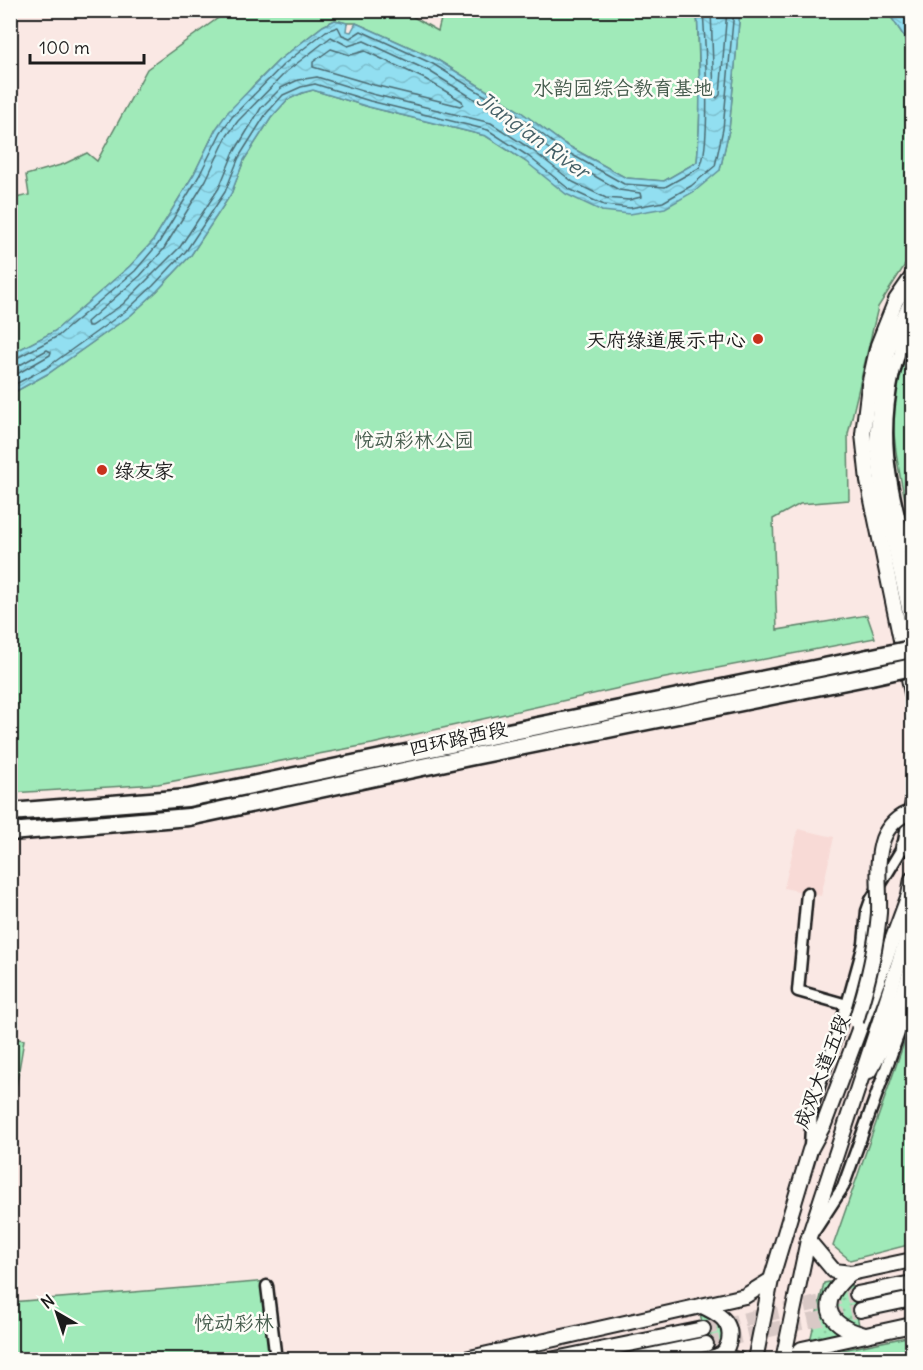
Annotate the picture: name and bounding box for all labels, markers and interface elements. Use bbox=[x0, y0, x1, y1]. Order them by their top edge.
scale bar bbox=[30, 27, 144, 65]
text: 100 m bbox=[39, 36, 90, 59]
park label: 水韵园综合教育基地 bbox=[533, 75, 713, 100]
water label: Jiang'an River bbox=[472, 85, 596, 186]
place label: 天府绿道展示中心 bbox=[586, 327, 746, 352]
marker: 天府绿道展示中心 bbox=[751, 332, 765, 346]
park label: 悦动彩林公园 bbox=[354, 427, 474, 452]
place label: 绿友家 bbox=[114, 458, 174, 483]
marker: 绿友家 bbox=[95, 463, 109, 477]
street label: 四环路西段 bbox=[406, 715, 510, 761]
street label: 成双大道五段 bbox=[788, 1011, 854, 1131]
north arrow bbox=[27, 1283, 87, 1343]
text: N bbox=[37, 1290, 58, 1313]
park label: 悦动彩林 bbox=[194, 1310, 274, 1335]

